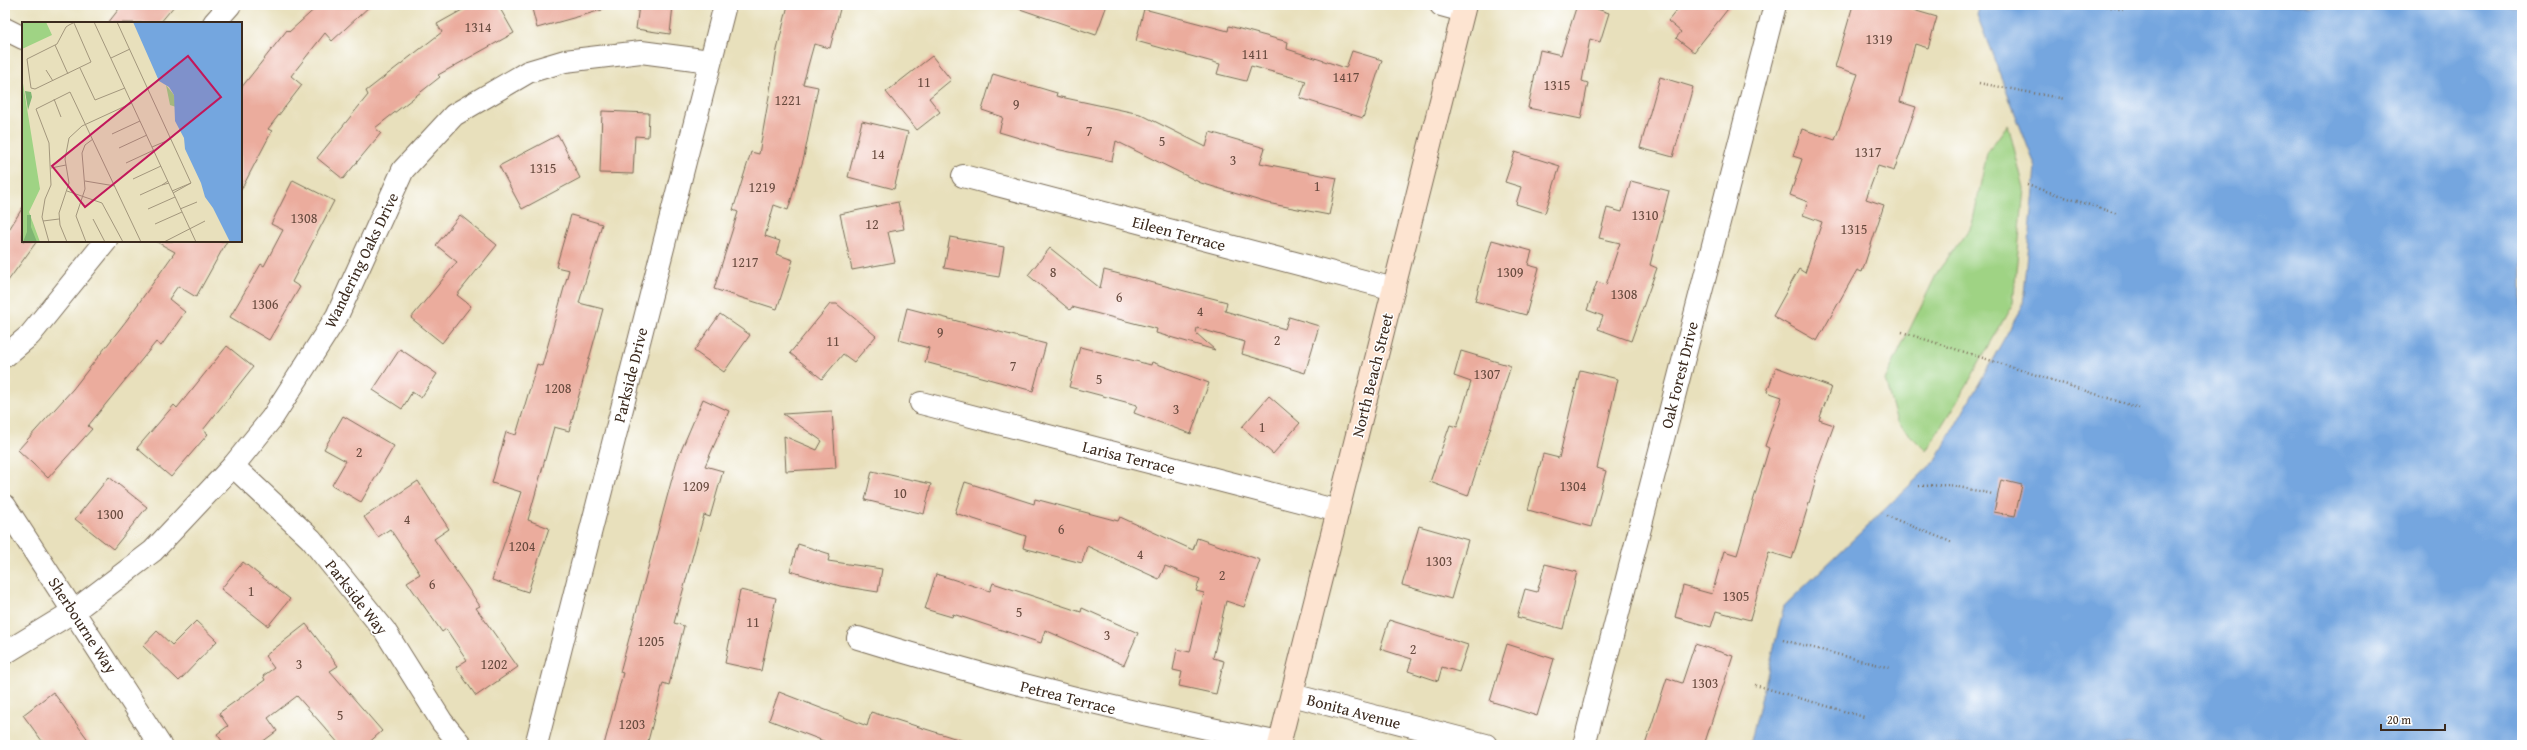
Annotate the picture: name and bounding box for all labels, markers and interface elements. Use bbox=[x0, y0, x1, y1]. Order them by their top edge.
house number: 1314 bbox=[465, 17, 492, 37]
inset map bbox=[22, 22, 242, 242]
house number: 1319 bbox=[1866, 29, 1893, 49]
house number: 1411 bbox=[1242, 44, 1268, 64]
house number: 1417 bbox=[1333, 67, 1360, 87]
house number: 11 bbox=[917, 72, 931, 92]
house number: 1315 bbox=[1544, 75, 1570, 95]
house number: 1221 bbox=[775, 90, 801, 110]
house number: 9 bbox=[1013, 94, 1020, 114]
house number: 7 bbox=[1086, 121, 1093, 141]
house number: 5 bbox=[1159, 131, 1165, 151]
house number: 1317 bbox=[1855, 142, 1882, 162]
house number: 14 bbox=[871, 144, 885, 164]
house number: 3 bbox=[1230, 150, 1236, 170]
house number: 1315 bbox=[530, 158, 556, 178]
house number: 1 bbox=[1314, 176, 1320, 196]
house number: 1219 bbox=[749, 177, 776, 197]
street label: Wandering Oaks Drive bbox=[318, 188, 404, 332]
house number: 1310 bbox=[1632, 205, 1659, 225]
house number: 1308 bbox=[291, 208, 318, 228]
street label: Eileen Terrace bbox=[1130, 209, 1228, 257]
house number: 12 bbox=[865, 214, 879, 234]
house number: 1315 bbox=[1841, 219, 1867, 239]
house number: 1217 bbox=[732, 252, 759, 272]
house number: 8 bbox=[1050, 262, 1057, 282]
house number: 1309 bbox=[1497, 262, 1524, 282]
house number: 1308 bbox=[1611, 284, 1638, 304]
house number: 6 bbox=[1116, 287, 1123, 307]
house number: 1306 bbox=[252, 294, 279, 314]
house number: 4 bbox=[1197, 301, 1204, 321]
street label: North Beach Street bbox=[1345, 310, 1399, 440]
street label: Oak Forest Drive bbox=[1654, 319, 1704, 431]
house number: 9 bbox=[937, 322, 944, 342]
street label: Parkside Drive bbox=[607, 325, 653, 425]
house number: 2 bbox=[1274, 330, 1280, 350]
house number: 11 bbox=[826, 331, 840, 351]
house number: 7 bbox=[1010, 356, 1017, 376]
house number: 1307 bbox=[1474, 364, 1501, 384]
house number: 5 bbox=[1096, 369, 1102, 389]
house number: 1208 bbox=[545, 378, 572, 398]
house number: 3 bbox=[1173, 399, 1179, 419]
house number: 1 bbox=[1259, 417, 1265, 437]
street label: Larisa Terrace bbox=[1080, 434, 1178, 480]
house number: 2 bbox=[356, 442, 362, 462]
house number: 1209 bbox=[683, 476, 710, 496]
house number: 1304 bbox=[1560, 476, 1587, 496]
house number: 10 bbox=[893, 483, 907, 503]
house number: 1300 bbox=[97, 504, 124, 524]
house number: 4 bbox=[404, 509, 411, 529]
house number: 6 bbox=[1058, 519, 1065, 539]
house number: 1204 bbox=[509, 536, 536, 556]
house number: 4 bbox=[1137, 544, 1144, 564]
house number: 1303 bbox=[1426, 551, 1452, 571]
street label: Parkside Way bbox=[320, 554, 394, 640]
house number: 2 bbox=[1219, 565, 1225, 585]
street label: Sherbourne Way bbox=[43, 572, 123, 678]
house number: 6 bbox=[429, 574, 436, 594]
house number: 1 bbox=[248, 581, 254, 601]
house number: 1305 bbox=[1723, 586, 1749, 606]
house number: 5 bbox=[1016, 602, 1022, 622]
house number: 11 bbox=[746, 612, 760, 632]
house number: 3 bbox=[1104, 625, 1110, 645]
house number: 1205 bbox=[638, 631, 664, 651]
house number: 2 bbox=[1410, 639, 1416, 659]
house number: 3 bbox=[296, 654, 302, 674]
house number: 1202 bbox=[481, 654, 507, 674]
house number: 1303 bbox=[1692, 673, 1718, 693]
street label: Petrea Terrace bbox=[1018, 674, 1118, 720]
street label: Bonita Avenue bbox=[1304, 687, 1404, 735]
house number: 5 bbox=[337, 705, 343, 725]
scale bar bbox=[2381, 706, 2445, 732]
text: 20 m bbox=[2387, 711, 2411, 728]
house number: 1203 bbox=[619, 714, 645, 734]

